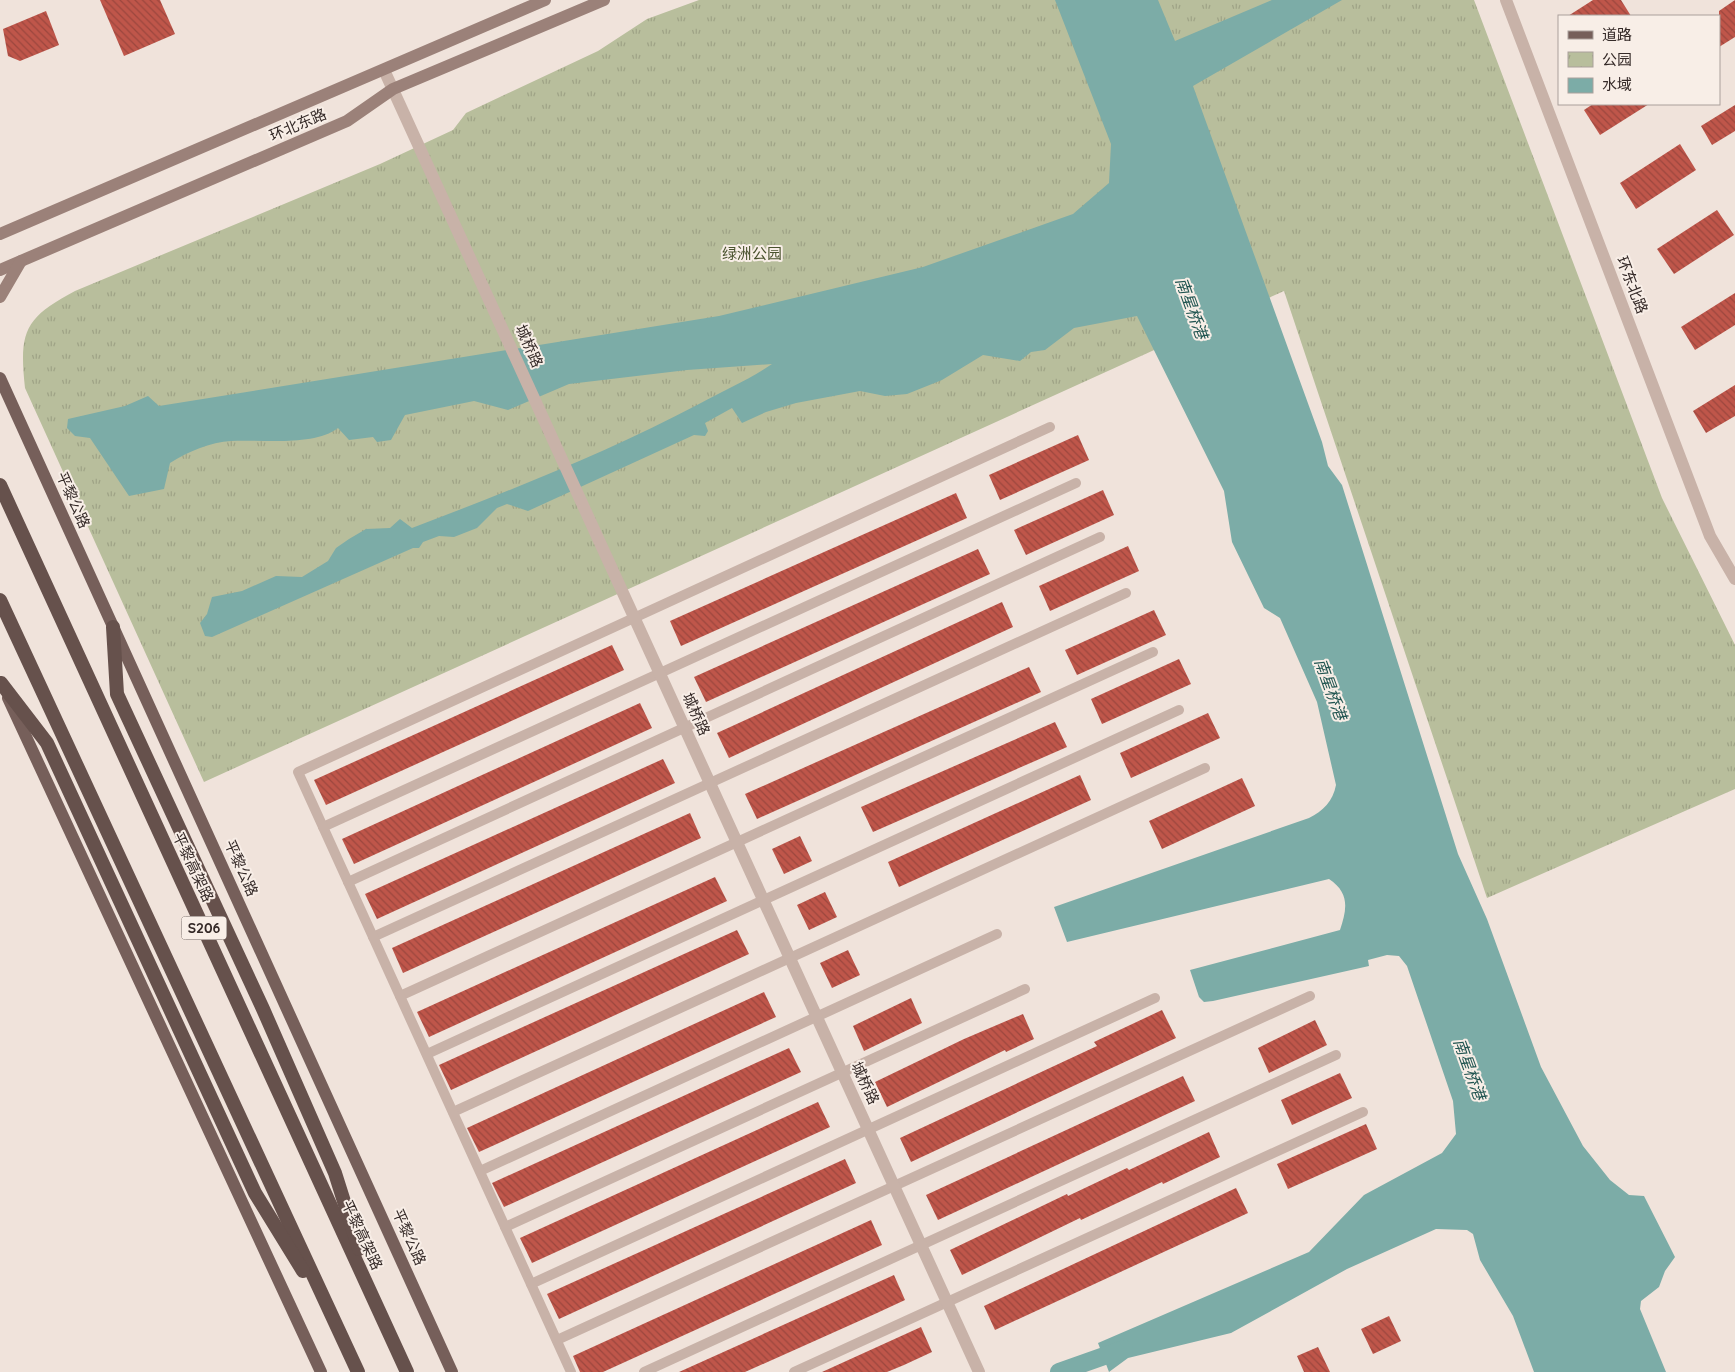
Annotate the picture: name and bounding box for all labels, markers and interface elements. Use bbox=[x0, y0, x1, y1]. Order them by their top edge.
legend bbox=[1558, 15, 1720, 105]
text: 道路 bbox=[1602, 25, 1632, 44]
text: 公园 bbox=[1602, 50, 1632, 69]
text: 水域 bbox=[1602, 75, 1632, 94]
street label: 环北东路 bbox=[266, 104, 329, 145]
park label: 绿洲公园 bbox=[722, 244, 782, 263]
street label: 环东北路 bbox=[1613, 253, 1652, 316]
water label: 南星桥港 bbox=[1172, 275, 1213, 343]
street label: 城桥路 bbox=[512, 321, 547, 370]
street label: 平黎公路 bbox=[53, 469, 94, 531]
water label: 南星桥港 bbox=[1311, 656, 1352, 724]
street label: 城桥路 bbox=[679, 689, 714, 738]
street label: 平黎高架路 bbox=[169, 829, 218, 905]
street label: 平黎公路 bbox=[221, 837, 262, 899]
road number: S206 bbox=[182, 916, 226, 940]
water label: 南星桥港 bbox=[1450, 1036, 1491, 1104]
street label: 城桥路 bbox=[847, 1058, 884, 1107]
street label: 平黎高架路 bbox=[338, 1197, 387, 1273]
street label: 平黎公路 bbox=[389, 1206, 430, 1268]

